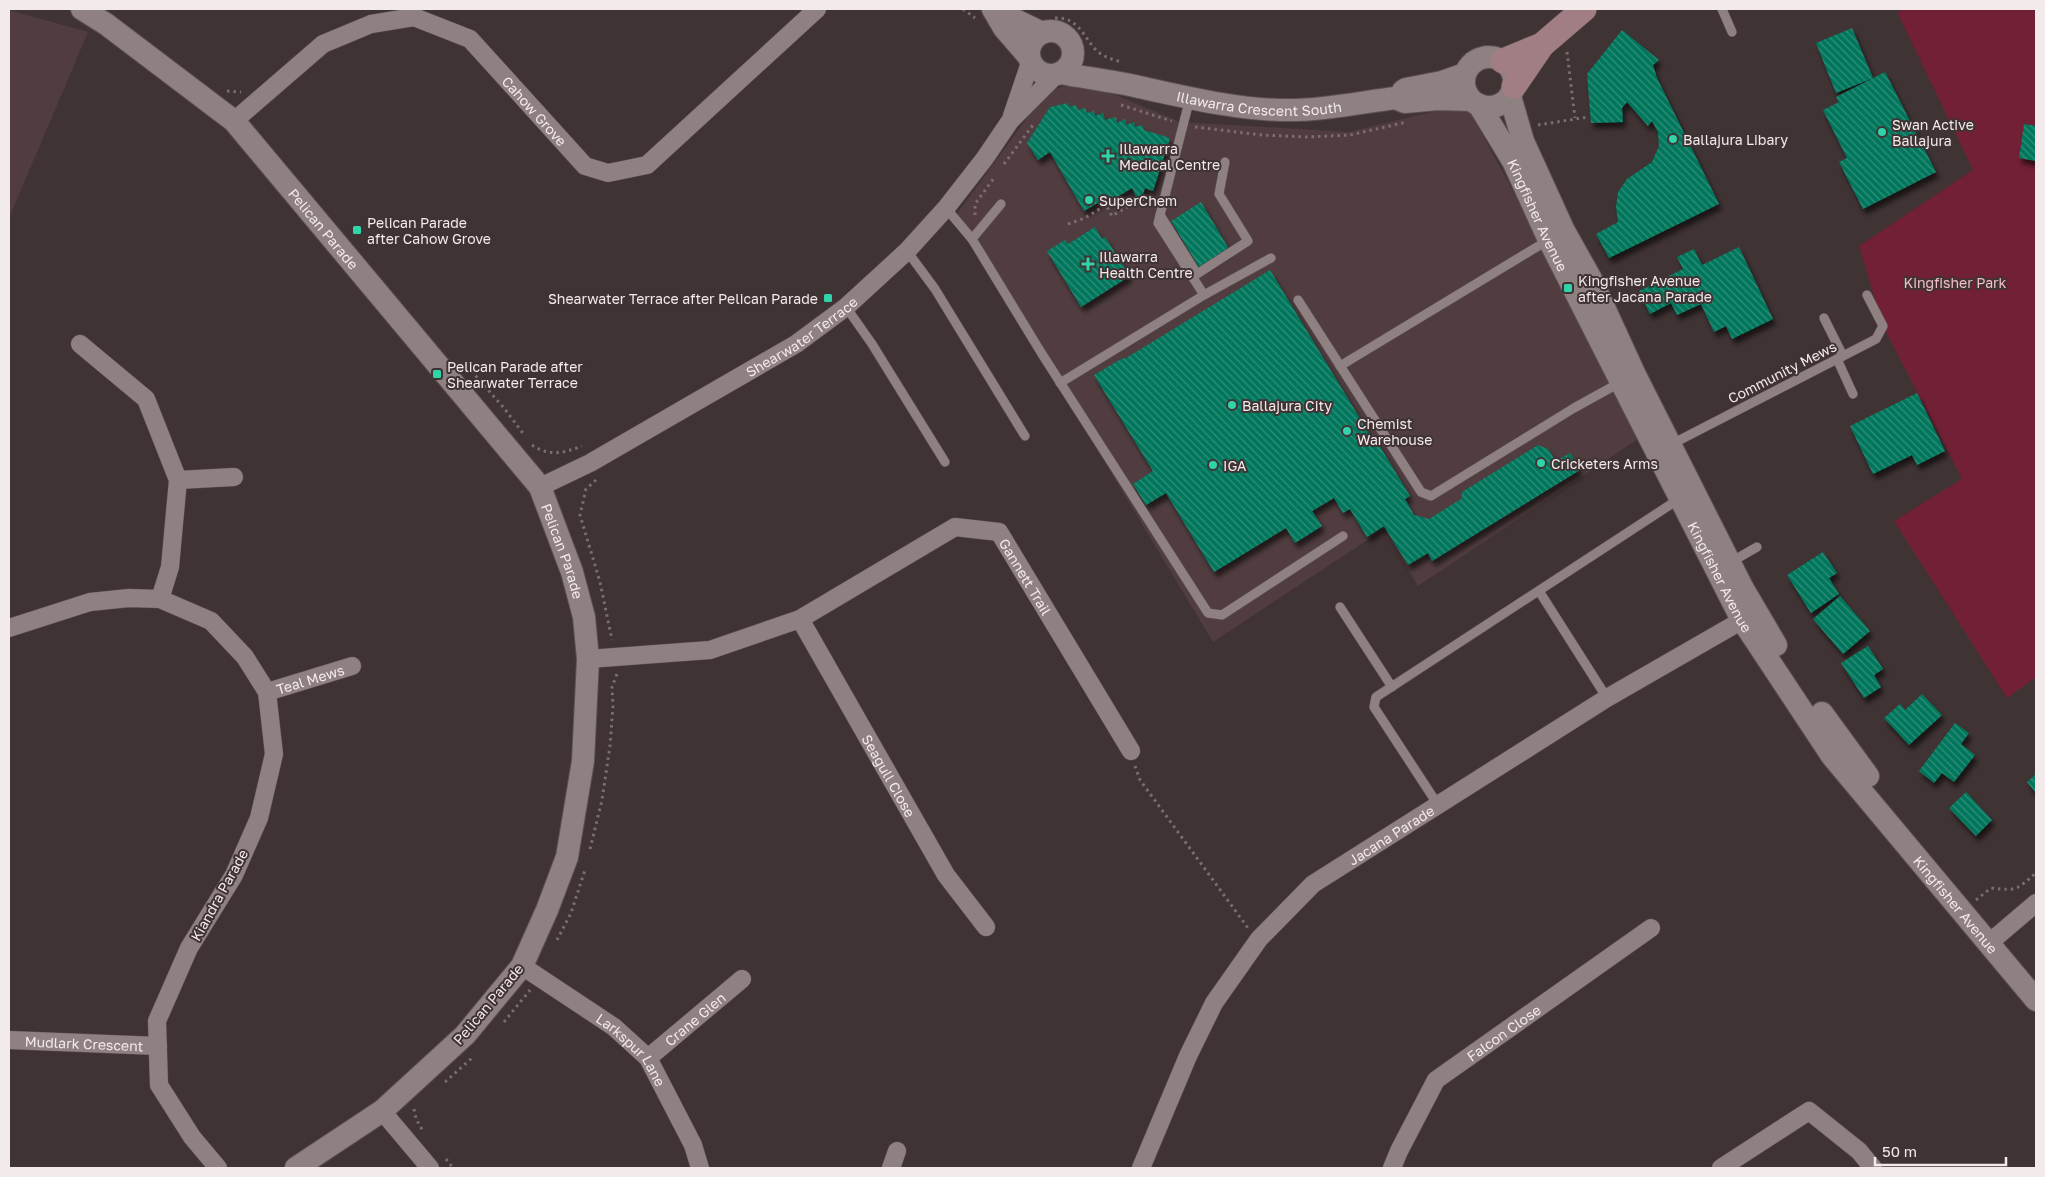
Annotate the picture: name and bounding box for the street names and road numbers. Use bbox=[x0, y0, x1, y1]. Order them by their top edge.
street label: Cahow Grove bbox=[499, 72, 571, 149]
street label: Illawarra Crescent South bbox=[1175, 87, 1343, 119]
street label: Kingfisher Avenue bbox=[1505, 156, 1572, 274]
street label: Pelican Parade bbox=[285, 185, 362, 272]
street label: Shearwater Terrace bbox=[743, 293, 861, 380]
street label: Community Mews bbox=[1725, 337, 1839, 407]
street label: Pelican Parade bbox=[538, 501, 587, 601]
street label: Kingfisher Avenue bbox=[1685, 518, 1756, 635]
street label: Gannett Trail bbox=[996, 535, 1055, 618]
street label: Teal Mews bbox=[274, 660, 346, 697]
street label: Seagull Close bbox=[859, 731, 919, 820]
street label: Jacana Parade bbox=[1345, 801, 1437, 868]
street label: Kiandra Parade bbox=[187, 846, 251, 944]
street label: Kingfisher Avenue bbox=[1910, 852, 2002, 957]
street label: Pelican Parade bbox=[449, 960, 527, 1048]
street label: Crane Glen bbox=[661, 988, 728, 1049]
street label: Falcon Close bbox=[1463, 1000, 1544, 1064]
street label: Larkspur Lane bbox=[593, 1009, 670, 1089]
street label: Mudlark Crescent bbox=[24, 1032, 144, 1054]

